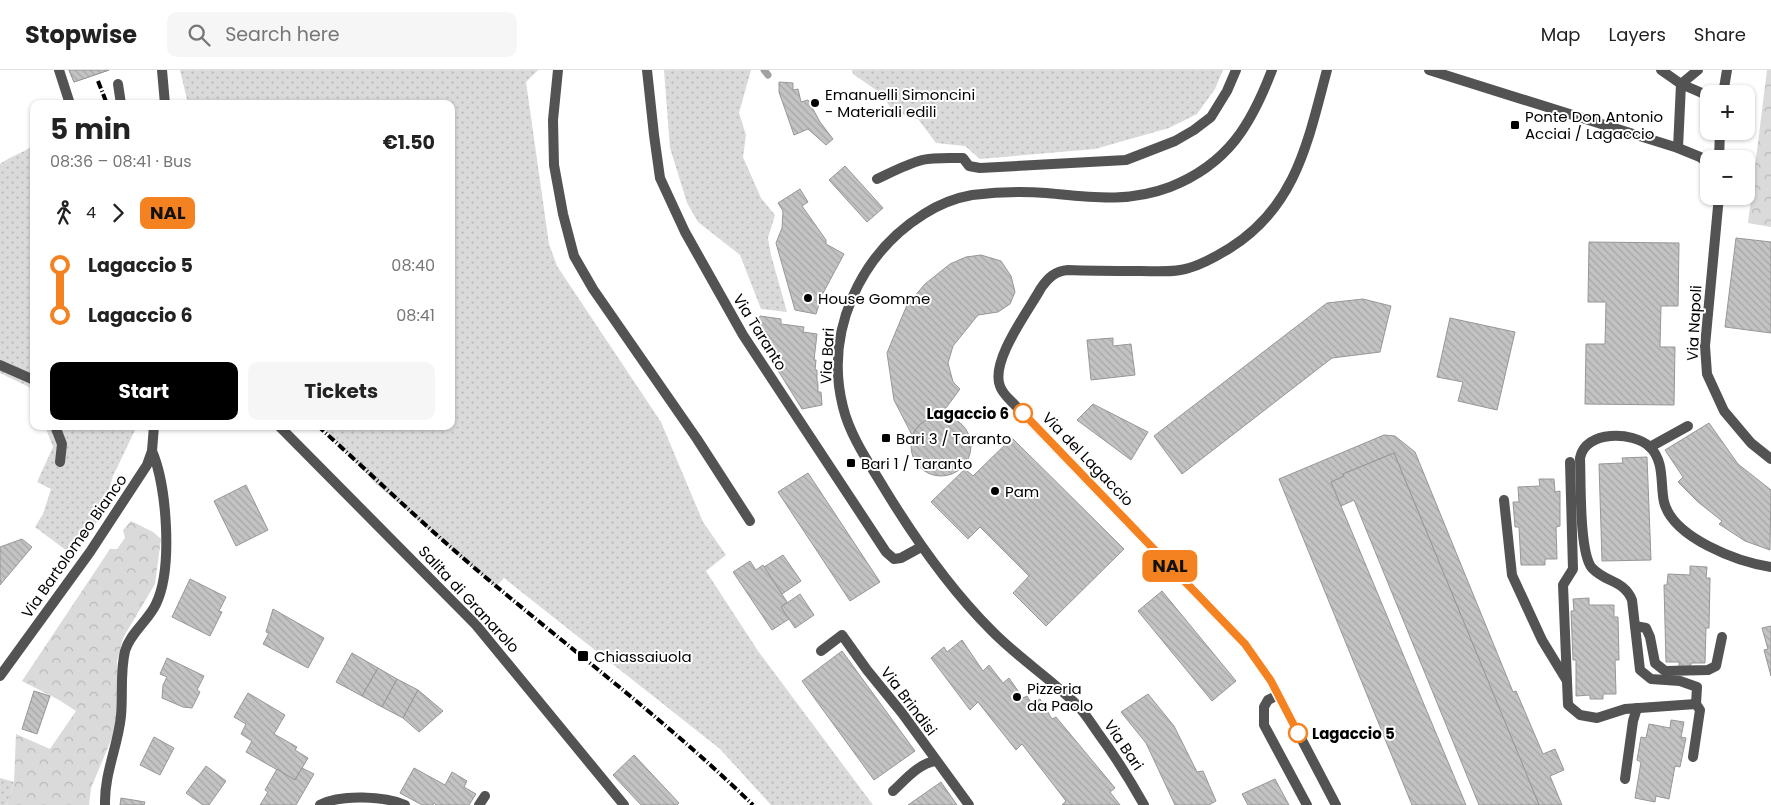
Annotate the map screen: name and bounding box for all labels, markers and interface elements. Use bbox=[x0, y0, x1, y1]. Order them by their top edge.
search box bbox=[167, 12, 517, 57]
text: Stopwise bbox=[25, 18, 137, 51]
icon: search bbox=[185, 21, 213, 49]
text: Search here bbox=[225, 21, 340, 48]
text: Map bbox=[1541, 22, 1581, 47]
text: Layers bbox=[1609, 22, 1666, 47]
text: Share bbox=[1694, 22, 1746, 47]
place label: Emanuelli Simoncini - Materiali edili bbox=[825, 84, 975, 122]
map controls bbox=[1700, 85, 1755, 205]
button: + bbox=[1700, 85, 1755, 140]
marker: Emanuelli Simoncini - Materiali edili bbox=[809, 97, 821, 109]
place label: Ponte Don Antonio Acciai / Lagaccio bbox=[1525, 106, 1663, 144]
text: 5 min bbox=[50, 110, 131, 149]
marker: Ponte Don Antonio Acciai / Lagaccio bbox=[1509, 119, 1521, 131]
text: €1.50 bbox=[383, 129, 435, 156]
text: 08:36 – 08:41 · Bus bbox=[50, 150, 192, 173]
button: − bbox=[1700, 150, 1755, 205]
icon: walk bbox=[50, 199, 78, 227]
icon: forward bbox=[104, 199, 132, 227]
text: NAL bbox=[150, 200, 185, 225]
text: 4 bbox=[86, 201, 96, 224]
text: Lagaccio 5 bbox=[88, 252, 193, 279]
text: 08:40 bbox=[391, 254, 435, 277]
street label: Via Napoli bbox=[1682, 285, 1706, 361]
place label: House Gomme bbox=[818, 288, 930, 309]
street label: Via Taranto bbox=[728, 290, 792, 374]
marker: House Gomme bbox=[802, 292, 814, 304]
text: Lagaccio 6 bbox=[88, 302, 193, 329]
text: 08:41 bbox=[396, 304, 435, 327]
street label: Via Bari bbox=[815, 327, 839, 385]
button: Start bbox=[50, 362, 238, 420]
button: Tickets bbox=[248, 362, 435, 420]
place label: Lagaccio 6 bbox=[926, 403, 1009, 424]
marker: Lagaccio 6 bbox=[1013, 403, 1033, 423]
street label: Via del Lagaccio bbox=[1038, 407, 1138, 511]
place label: Bari 3 / Taranto bbox=[896, 428, 1011, 449]
marker: Bari 3 / Taranto bbox=[880, 432, 892, 444]
place label: Bari 1 / Taranto bbox=[861, 453, 972, 474]
marker: Bari 1 / Taranto bbox=[845, 457, 857, 469]
street label: Via Bartolomeo Bianco bbox=[16, 470, 132, 622]
place label: Pam bbox=[1005, 481, 1039, 502]
marker: Pam bbox=[989, 485, 1001, 497]
street label: Salita di Granarolo bbox=[414, 541, 524, 657]
line badge: NAL bbox=[1141, 550, 1199, 582]
text: NAL bbox=[1152, 553, 1188, 578]
place label: Chiassaiuola bbox=[594, 646, 692, 667]
marker: Chiassaiuola bbox=[576, 649, 590, 663]
street label: Via Brindisi bbox=[876, 662, 942, 740]
place label: Pizzeria da Paolo bbox=[1027, 678, 1093, 716]
marker: Pizzeria da Paolo bbox=[1011, 691, 1023, 703]
street label: Via Bari bbox=[1099, 716, 1149, 774]
marker: Lagaccio 5 bbox=[1288, 723, 1308, 743]
place label: Lagaccio 5 bbox=[1312, 723, 1395, 744]

